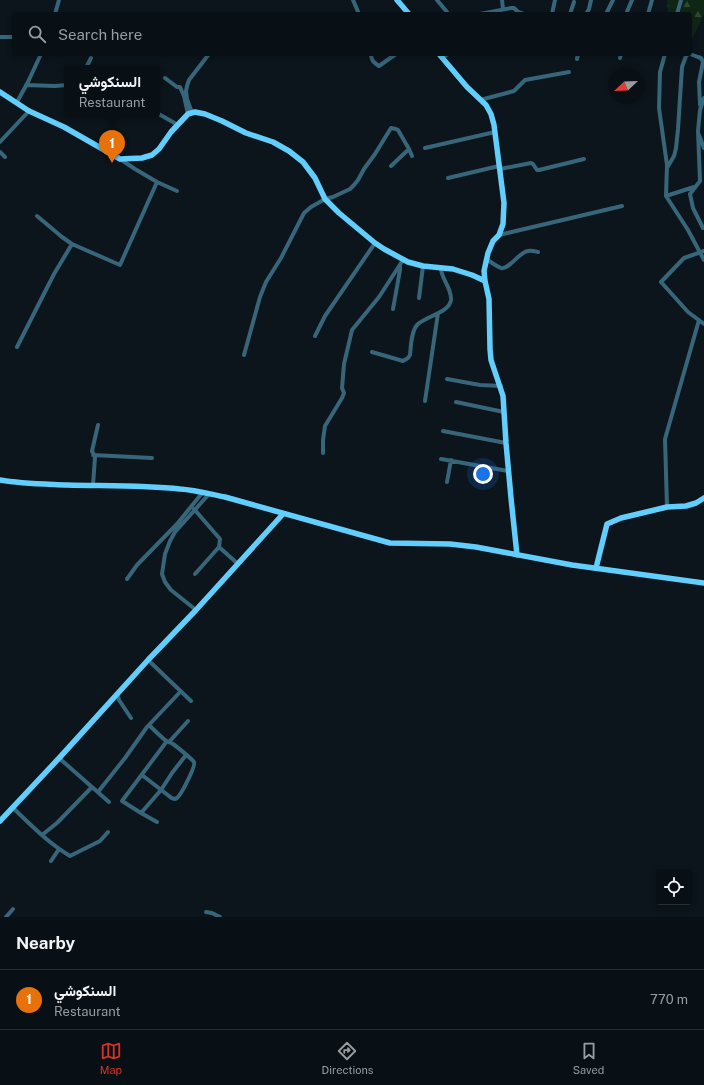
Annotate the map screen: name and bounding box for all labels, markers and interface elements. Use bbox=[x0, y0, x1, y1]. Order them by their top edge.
search box bbox=[12, 12, 692, 56]
icon: search bbox=[26, 23, 48, 45]
text: Search here bbox=[58, 26, 142, 43]
popup bbox=[64, 65, 160, 117]
north arrow bbox=[608, 68, 644, 104]
text: السنكوشي bbox=[79, 73, 141, 90]
text: Restaurant bbox=[79, 95, 145, 110]
pin: 1 bbox=[99, 130, 125, 163]
your location bbox=[473, 464, 493, 484]
map controls bbox=[656, 869, 692, 905]
button: locate bbox=[656, 869, 692, 905]
text: Nearby bbox=[16, 933, 75, 953]
text: السنكوشي bbox=[54, 982, 116, 999]
text: 1 bbox=[26, 992, 32, 1007]
text: 770 m bbox=[650, 992, 688, 1007]
text: Restaurant bbox=[54, 1004, 120, 1019]
tab: Map bbox=[100, 1040, 122, 1076]
tab: Directions bbox=[322, 1040, 373, 1076]
tab: Saved bbox=[573, 1040, 604, 1076]

